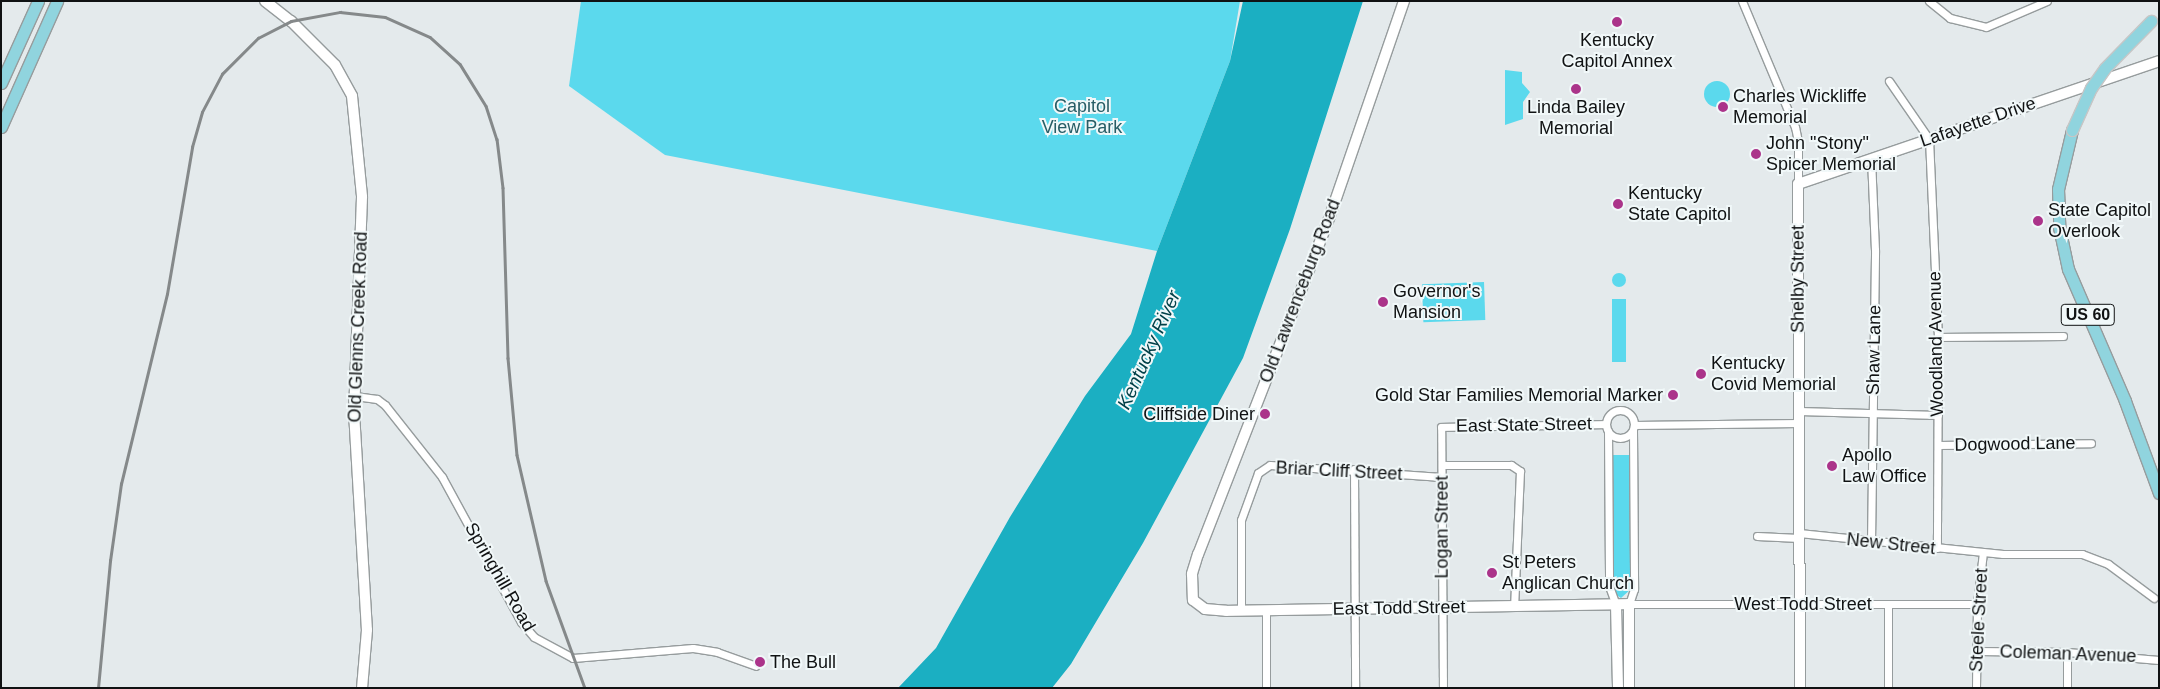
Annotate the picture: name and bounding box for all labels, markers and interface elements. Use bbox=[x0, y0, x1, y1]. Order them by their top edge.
marker: Kentucky Capitol Annex bbox=[1611, 16, 1623, 28]
place label: Kentucky Capitol Annex bbox=[1561, 30, 1673, 72]
marker: Linda Bailey Memorial bbox=[1570, 83, 1582, 95]
place label: Charles Wickliffe Memorial bbox=[1733, 86, 1867, 128]
street label: Lafayette Drive bbox=[1917, 92, 2039, 152]
park label: Capitol View Park bbox=[1042, 96, 1122, 138]
place label: Linda Bailey Memorial bbox=[1527, 97, 1625, 140]
marker: Charles Wickliffe Memorial bbox=[1717, 101, 1729, 113]
place label: John "Stony" Spicer Memorial bbox=[1766, 133, 1896, 176]
marker: John "Stony" Spicer Memorial bbox=[1750, 148, 1762, 160]
place label: Kentucky State Capitol bbox=[1628, 183, 1731, 225]
street label: Old Lawrenceburg Road bbox=[1255, 196, 1345, 386]
marker: Kentucky State Capitol bbox=[1612, 198, 1624, 210]
place label: State Capitol Overlook bbox=[2048, 200, 2151, 242]
marker: State Capitol Overlook bbox=[2032, 215, 2044, 227]
street label: Shelby Street bbox=[1787, 225, 1809, 333]
street label: Old Glenns Creek Road bbox=[344, 231, 372, 423]
street label: Woodland Avenue bbox=[1924, 271, 1948, 417]
place label: Governor's Mansion bbox=[1393, 281, 1480, 324]
water label: Kentucky River bbox=[1113, 287, 1185, 413]
marker: Governor's Mansion bbox=[1377, 296, 1389, 308]
road number: US 60 bbox=[2060, 302, 2116, 328]
street label: Shaw Lane bbox=[1862, 305, 1886, 395]
place label: Kentucky Covid Memorial bbox=[1711, 353, 1836, 396]
marker: Kentucky Covid Memorial bbox=[1695, 368, 1707, 380]
place label: Gold Star Families Memorial Marker bbox=[1375, 384, 1663, 406]
marker: Gold Star Families Memorial Marker bbox=[1667, 389, 1679, 401]
place label: Cliffside Diner bbox=[1143, 403, 1255, 425]
marker: Cliffside Diner bbox=[1259, 408, 1271, 420]
street label: East State Street bbox=[1456, 413, 1592, 437]
street label: Dogwood Lane bbox=[1954, 432, 2076, 456]
place label: Apollo Law Office bbox=[1842, 445, 1927, 488]
street label: Briar Cliff Street bbox=[1275, 457, 1403, 485]
marker: Apollo Law Office bbox=[1826, 460, 1838, 472]
street label: Logan Street bbox=[1431, 475, 1453, 579]
street label: Springhill Road bbox=[460, 519, 540, 635]
street label: New Street bbox=[1846, 529, 1936, 559]
place label: St Peters Anglican Church bbox=[1502, 552, 1634, 594]
marker: St Peters Anglican Church bbox=[1486, 567, 1498, 579]
street label: Steele Street bbox=[1965, 567, 1993, 673]
street label: West Todd Street bbox=[1734, 593, 1872, 615]
street label: East Todd Street bbox=[1332, 596, 1466, 620]
street label: Coleman Avenue bbox=[1999, 641, 2137, 667]
place label: The Bull bbox=[770, 651, 836, 673]
marker: The Bull bbox=[754, 656, 766, 668]

